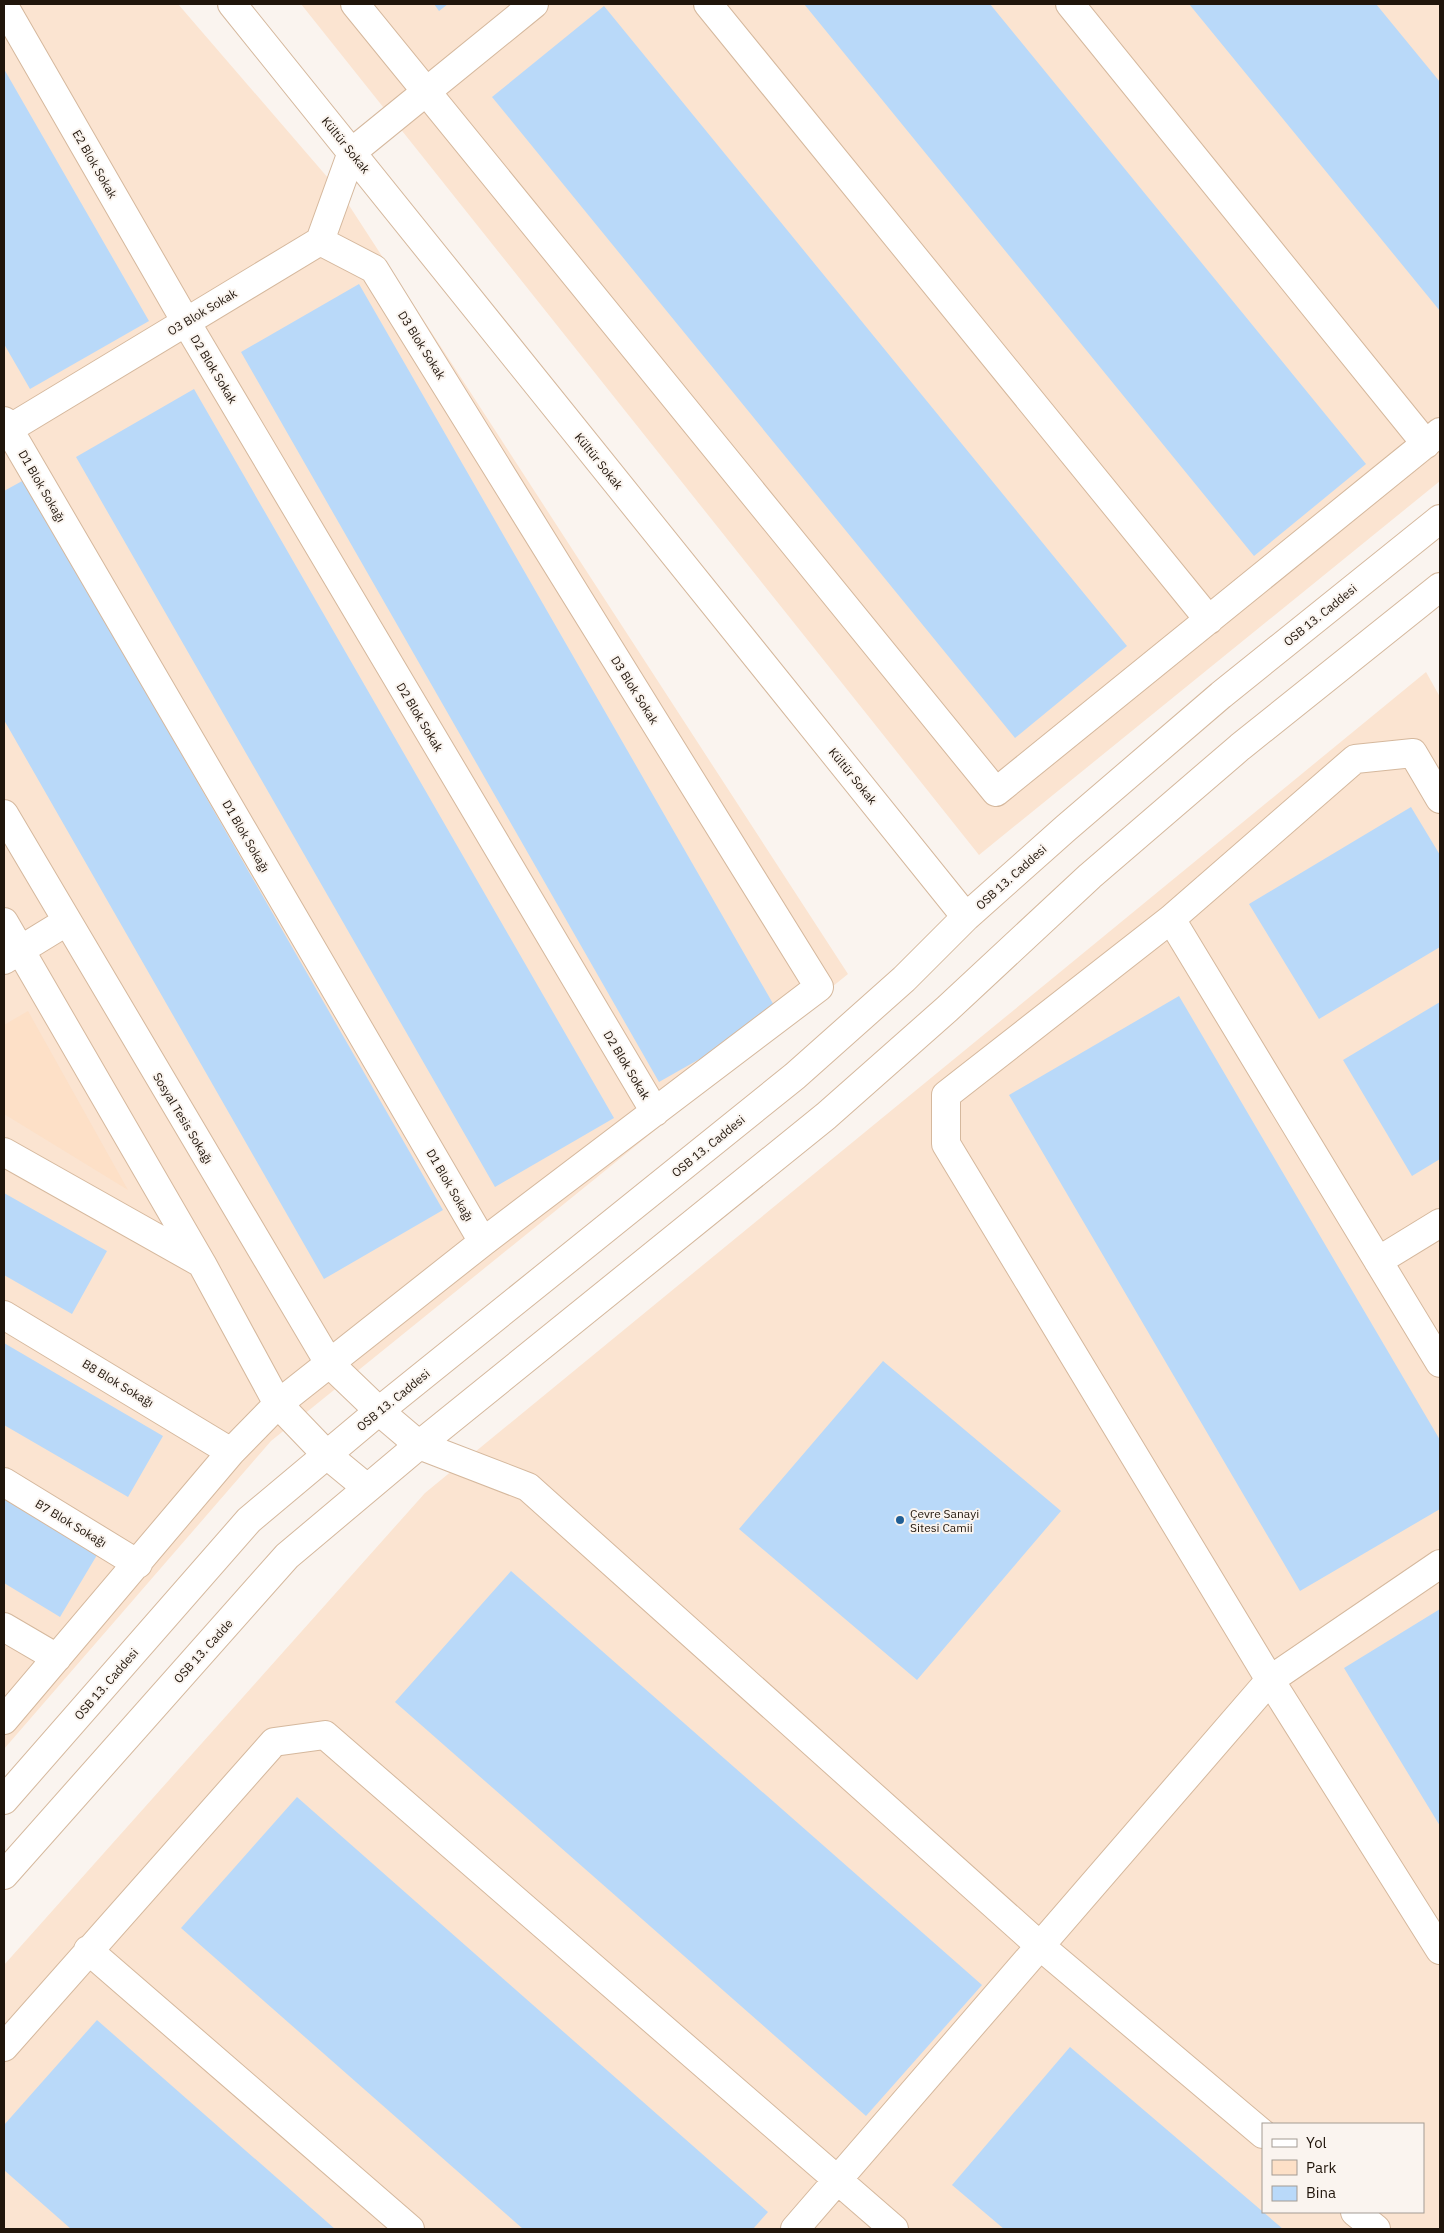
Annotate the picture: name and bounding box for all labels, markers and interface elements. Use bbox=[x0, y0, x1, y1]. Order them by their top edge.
street label: Kültür Sokak bbox=[319, 114, 374, 177]
street label: E2 Blok Sokak bbox=[69, 127, 121, 202]
street label: O3 Blok Sokak bbox=[165, 285, 240, 339]
street label: D3 Blok Sokak bbox=[395, 308, 449, 383]
street label: D2 Blok Sokak bbox=[188, 332, 241, 407]
street label: Kültür Sokak bbox=[572, 430, 627, 493]
street label: D1 Blok Sokağı bbox=[15, 447, 69, 525]
street label: OSB 13. Caddesi bbox=[1280, 581, 1360, 649]
street label: D3 Blok Sokak bbox=[608, 653, 662, 728]
street label: D2 Blok Sokak bbox=[394, 680, 447, 755]
street label: Kültür Sokak bbox=[826, 745, 881, 808]
street label: D1 Blok Sokağı bbox=[219, 797, 273, 875]
street label: OSB 13. Caddesi bbox=[973, 841, 1049, 913]
street label: D2 Blok Sokak bbox=[601, 1028, 654, 1103]
street label: Sosyal Tesis Sokağı bbox=[150, 1070, 216, 1166]
street label: OSB 13. Caddesi bbox=[668, 1112, 748, 1180]
street label: D1 Blok Sokağı bbox=[423, 1146, 477, 1224]
street label: B8 Blok Sokağı bbox=[80, 1356, 156, 1410]
street label: OSB 13. Caddesi bbox=[353, 1366, 433, 1434]
street label: B7 Blok Sokağı bbox=[33, 1496, 109, 1550]
place label: Çevre Sanayi Sitesi Camii bbox=[910, 1506, 979, 1535]
marker: Çevre Sanayi Sitesi Camii bbox=[894, 1514, 906, 1526]
street label: OSB 13. Cadde bbox=[170, 1616, 236, 1686]
street label: OSB 13. Caddesi bbox=[71, 1645, 141, 1723]
legend bbox=[1262, 2123, 1424, 2213]
text: Yol bbox=[1306, 2133, 1327, 2152]
text: Park bbox=[1306, 2158, 1336, 2177]
text: Bina bbox=[1306, 2183, 1336, 2202]

